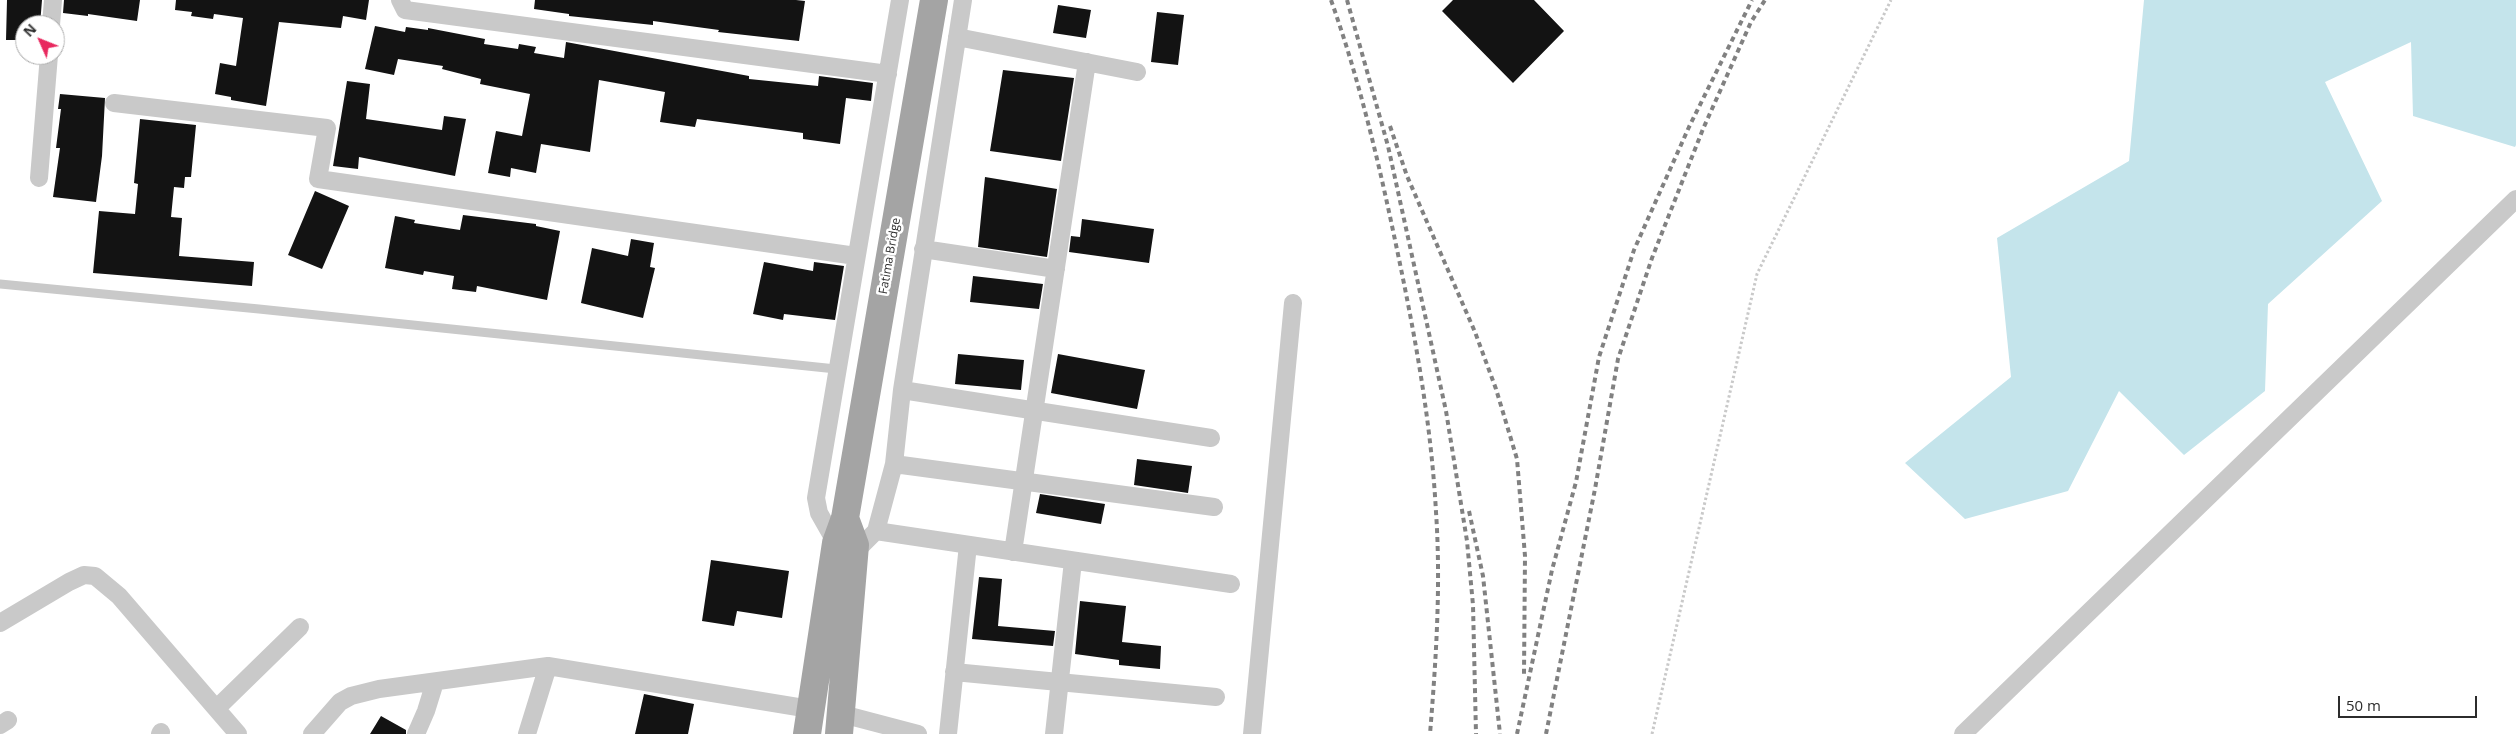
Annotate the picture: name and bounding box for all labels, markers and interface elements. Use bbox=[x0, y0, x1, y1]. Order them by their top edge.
north arrow bbox=[15, 15, 65, 65]
text: N bbox=[19, 19, 40, 41]
street label: Fatima Bridge bbox=[876, 217, 904, 295]
scale bar bbox=[2341, 686, 2480, 718]
text: 50 m bbox=[2346, 695, 2381, 715]

